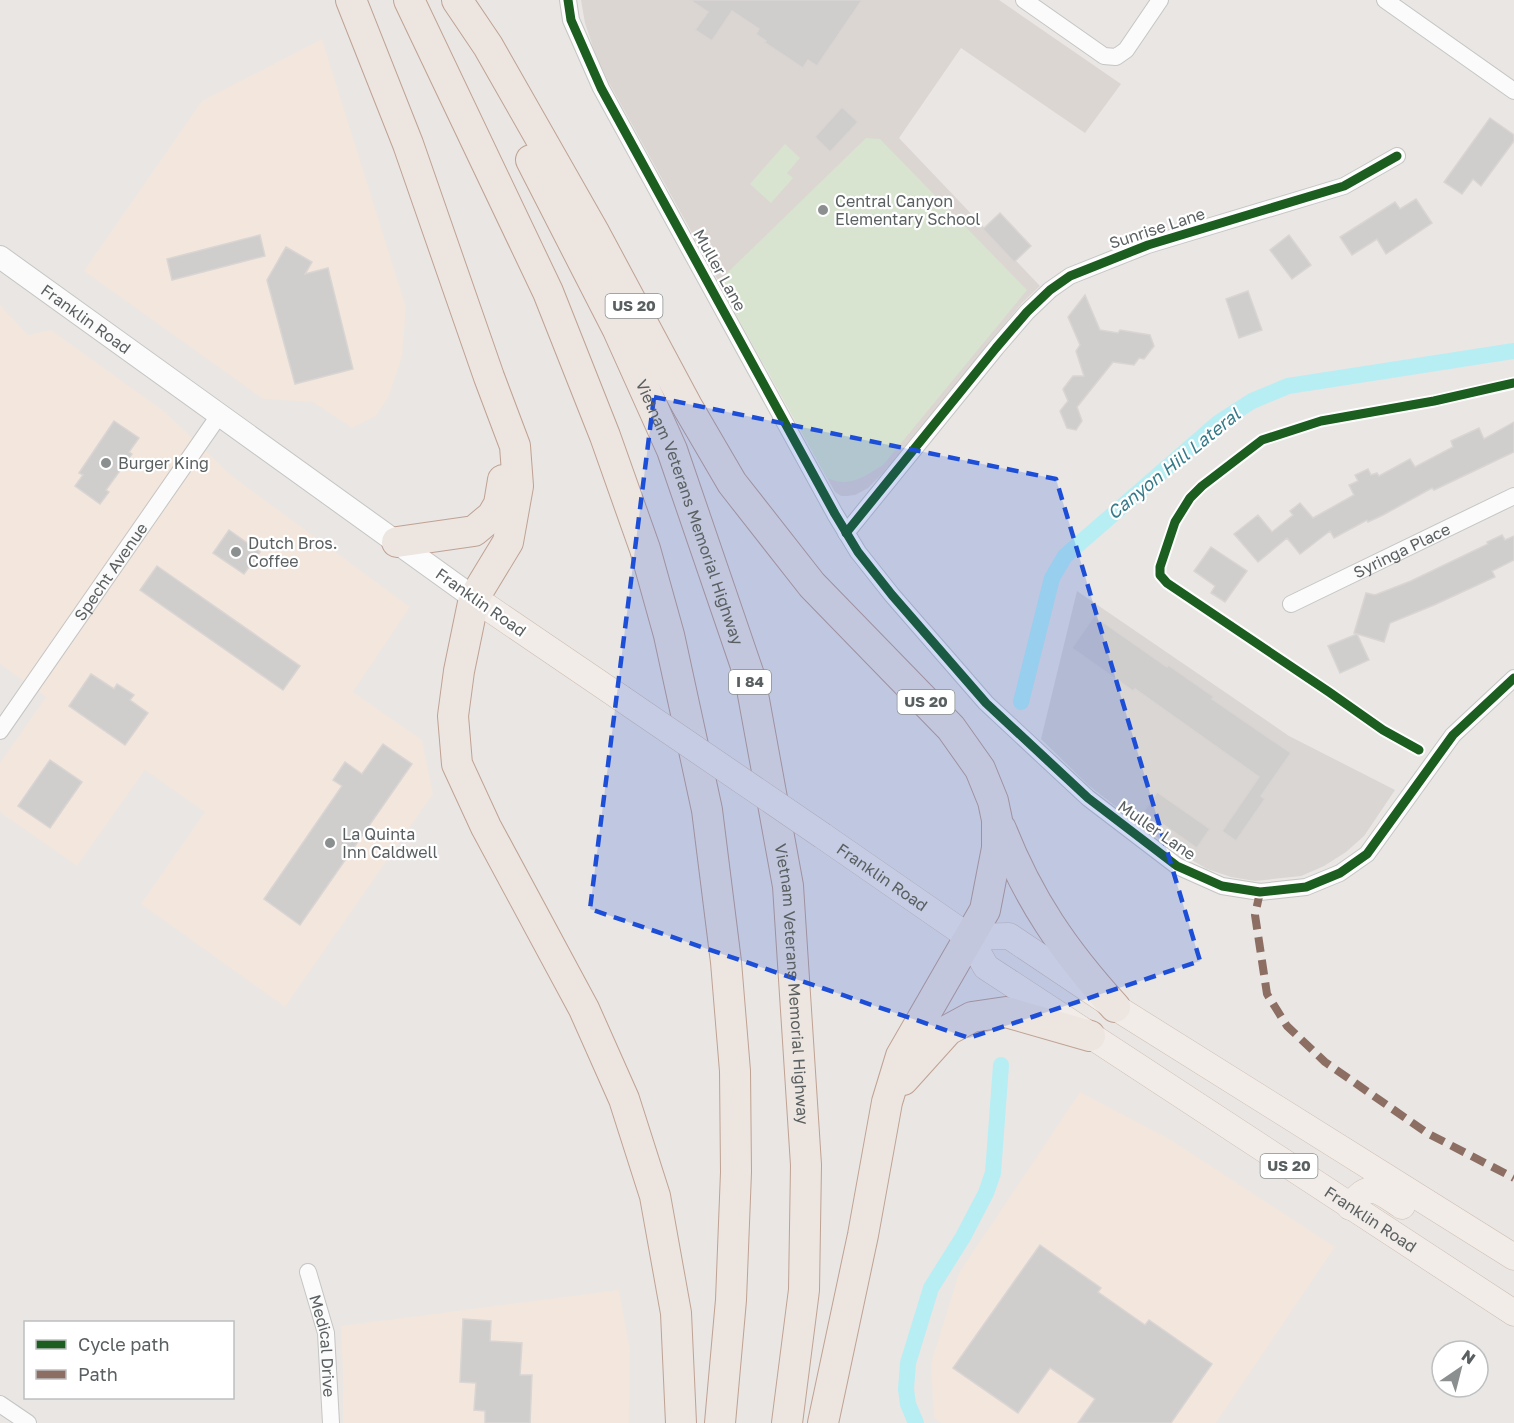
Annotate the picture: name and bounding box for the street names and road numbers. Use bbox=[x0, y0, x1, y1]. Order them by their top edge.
street label: Sunrise Lane bbox=[1107, 203, 1207, 253]
street label: Muller Lane bbox=[689, 226, 751, 314]
street label: Franklin Road bbox=[37, 280, 135, 358]
road number: US 20 bbox=[606, 294, 662, 318]
street label: Vietnam Veterans Memorial Highway bbox=[631, 376, 748, 648]
street label: Syringa Place bbox=[1350, 518, 1453, 582]
street label: Specht Avenue bbox=[70, 519, 152, 624]
street label: Franklin Road bbox=[432, 563, 530, 641]
road number: I 84 bbox=[729, 670, 771, 694]
road number: US 20 bbox=[898, 690, 954, 714]
street label: Muller Lane bbox=[1114, 796, 1200, 864]
street label: Franklin Road bbox=[833, 839, 932, 915]
street label: Vietnam Veterans Memorial Highway bbox=[770, 842, 813, 1125]
road number: US 20 bbox=[1260, 1154, 1318, 1178]
street label: Franklin Road bbox=[1321, 1182, 1421, 1257]
street label: Medical Drive bbox=[305, 1292, 340, 1398]

